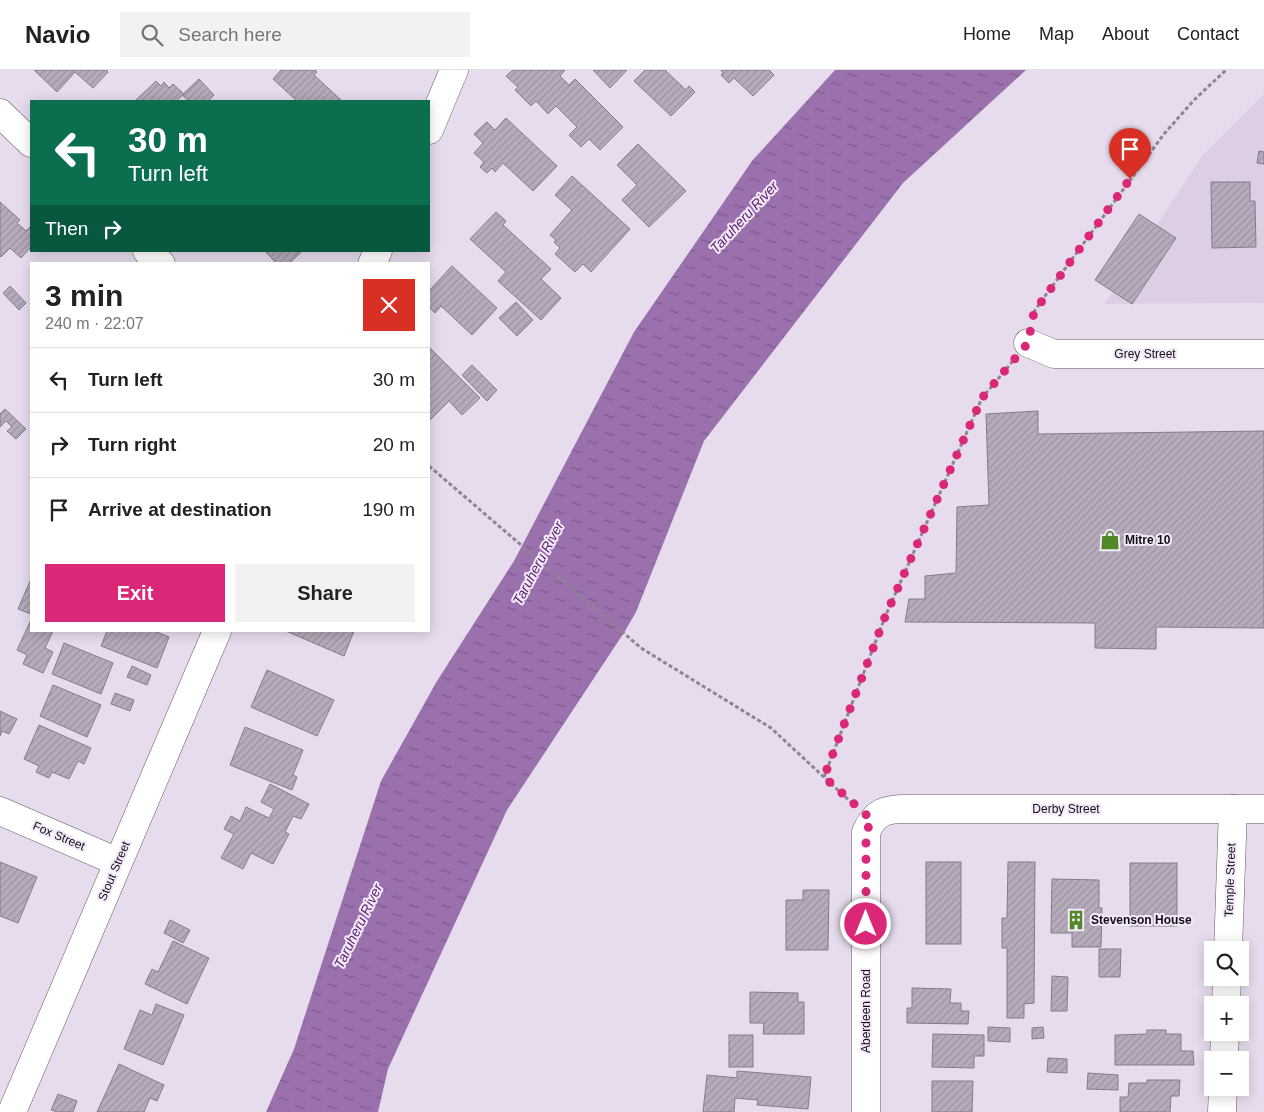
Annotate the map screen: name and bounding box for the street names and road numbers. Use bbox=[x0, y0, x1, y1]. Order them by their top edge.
street label: Grey Street bbox=[1114, 347, 1176, 361]
street label: Derby Street bbox=[1032, 802, 1100, 816]
street label: Fox Street bbox=[31, 819, 88, 854]
street label: Stout Street bbox=[95, 838, 133, 903]
street label: Temple Street bbox=[1222, 842, 1238, 917]
street label: Aberdeen Road bbox=[859, 969, 873, 1053]

